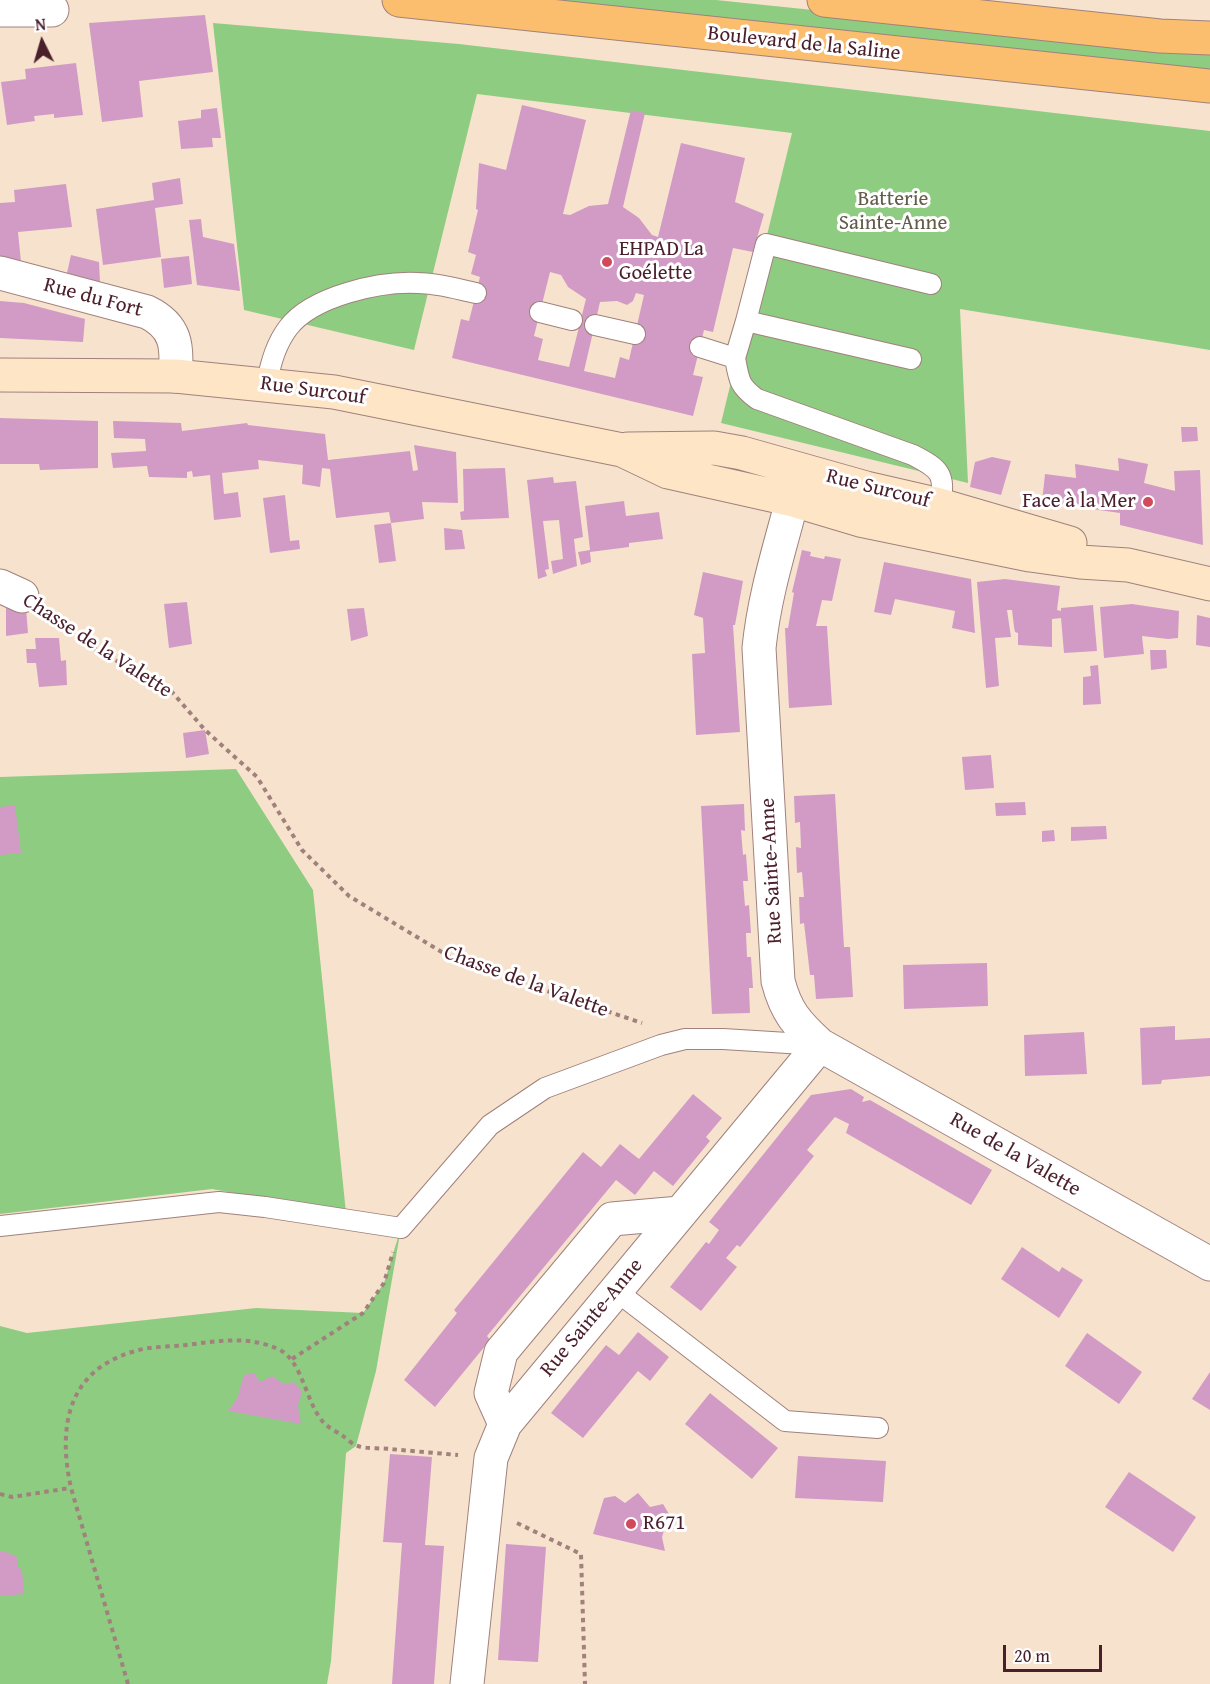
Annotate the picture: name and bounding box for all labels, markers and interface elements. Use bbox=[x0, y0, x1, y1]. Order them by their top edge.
north arrow bbox=[12, 12, 72, 72]
text: N bbox=[34, 12, 47, 36]
street label: Boulevard de la Saline bbox=[706, 21, 902, 67]
park label: Batterie Sainte-Anne bbox=[839, 187, 947, 237]
place label: EHPAD La Goélette bbox=[619, 237, 704, 287]
marker: EHPAD La Goélette bbox=[600, 255, 614, 269]
street label: Rue du Fort bbox=[41, 273, 145, 323]
street label: Rue Surcouf bbox=[259, 371, 367, 411]
street label: Rue Surcouf bbox=[824, 464, 932, 514]
place label: Face à la Mer bbox=[1022, 489, 1136, 515]
marker: Face à la Mer bbox=[1141, 495, 1155, 509]
street label: Chasse de la Valette bbox=[17, 588, 177, 704]
street label: Rue Sainte-Anne bbox=[756, 797, 788, 945]
street label: Chasse de la Valette bbox=[440, 941, 612, 1023]
street label: Rue de la Valette bbox=[945, 1107, 1085, 1203]
street label: Rue Sainte-Anne bbox=[535, 1254, 649, 1382]
place label: R671 bbox=[643, 1511, 685, 1537]
marker: R671 bbox=[624, 1517, 638, 1531]
scale bar bbox=[1006, 1633, 1105, 1671]
text: 20 m bbox=[1014, 1642, 1050, 1669]

